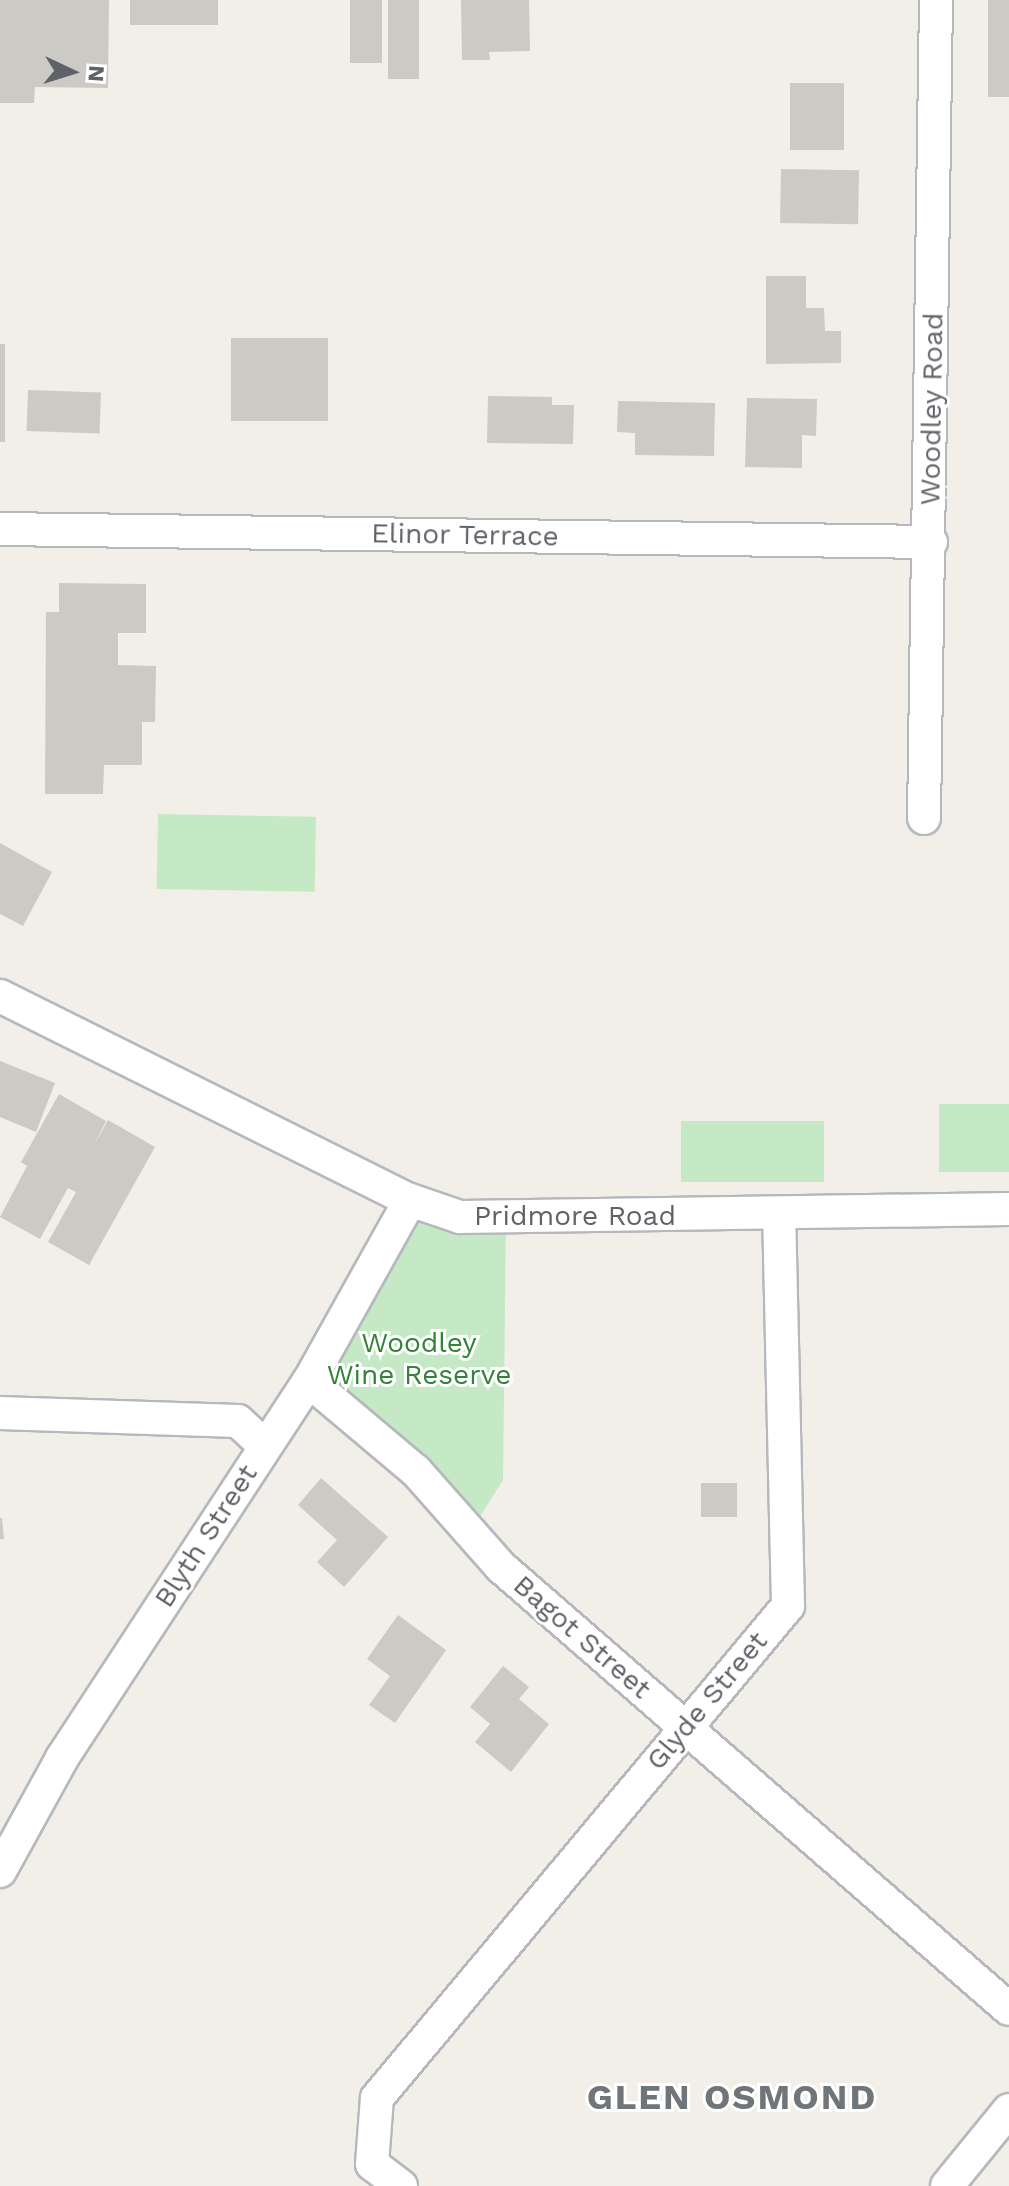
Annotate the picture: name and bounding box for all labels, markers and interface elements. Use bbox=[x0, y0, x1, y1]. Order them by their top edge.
north arrow bbox=[32, 32, 112, 112]
text: N bbox=[83, 65, 109, 83]
street label: Woodley Road bbox=[914, 312, 950, 506]
street label: Elinor Terrace bbox=[370, 517, 560, 553]
street label: Pridmore Road bbox=[474, 1199, 676, 1233]
park label: Woodley Wine Reserve bbox=[327, 1326, 511, 1392]
street label: Blyth Street bbox=[147, 1458, 265, 1614]
street label: Bagot Street bbox=[506, 1568, 658, 1706]
street label: Glyde Street bbox=[639, 1625, 775, 1777]
district label: GLEN OSMOND bbox=[587, 2076, 877, 2120]

